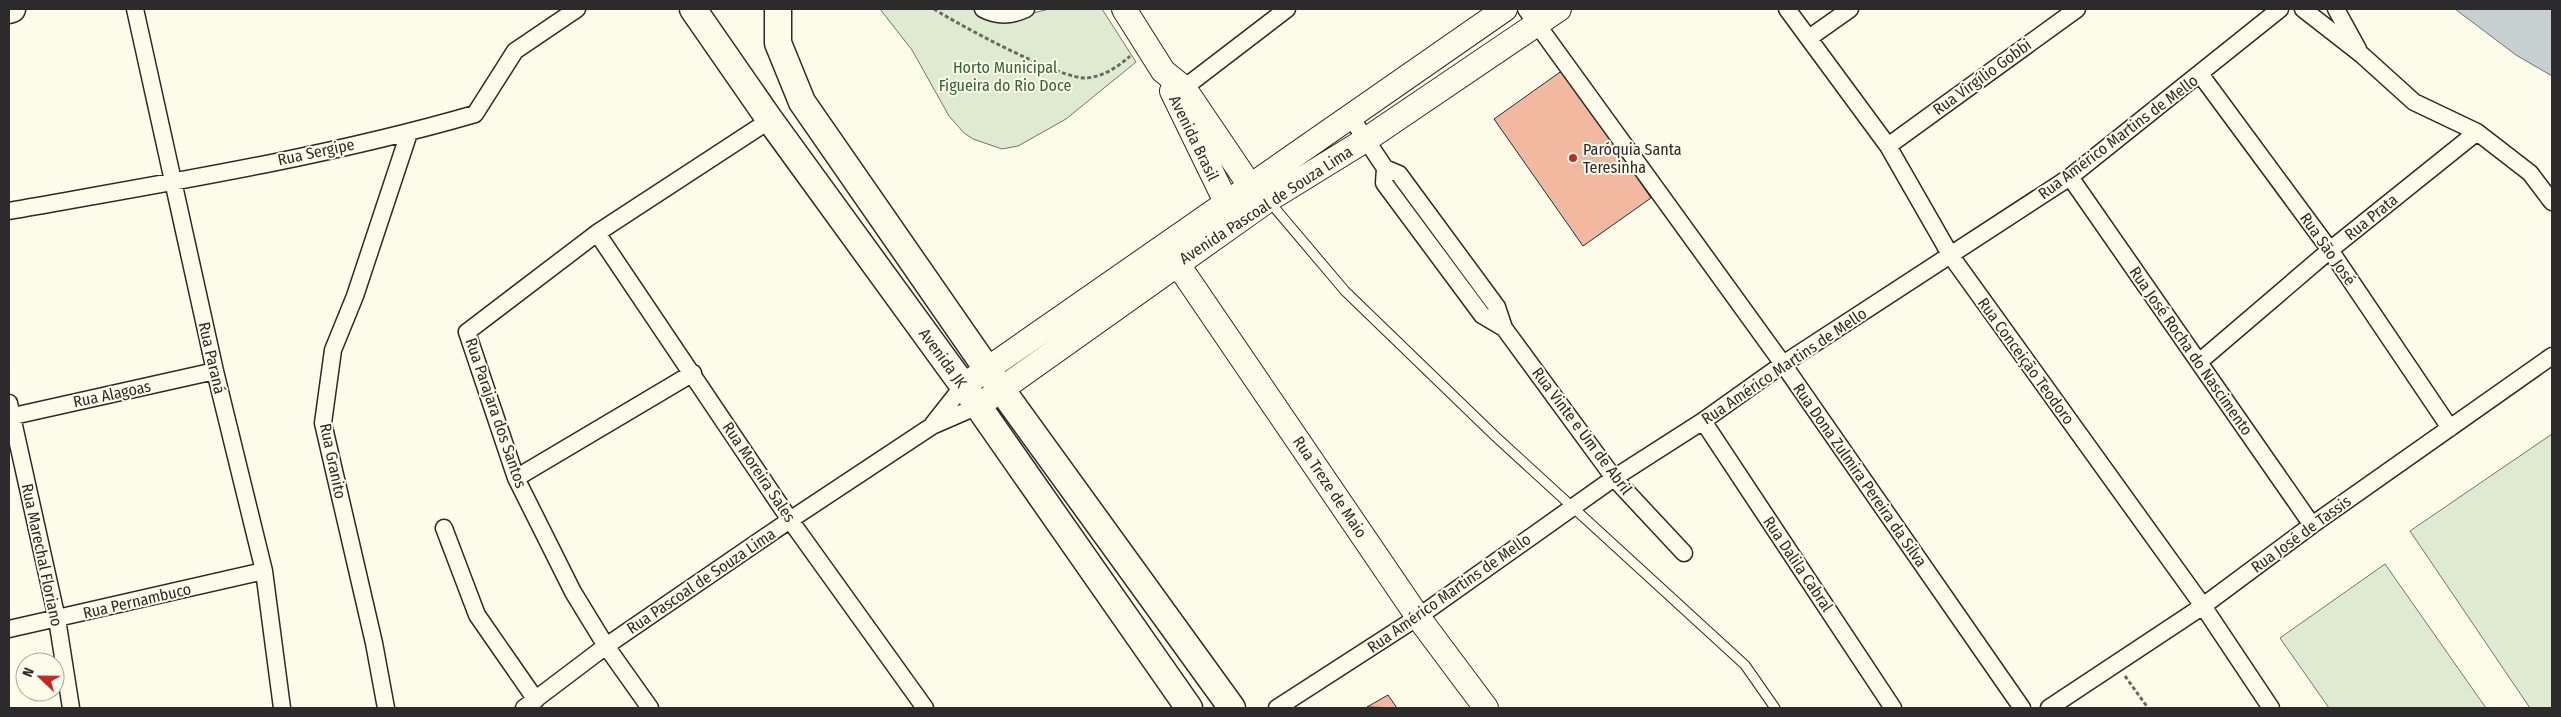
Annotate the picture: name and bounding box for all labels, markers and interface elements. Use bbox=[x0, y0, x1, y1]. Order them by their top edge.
street label: Rua Virgílio Gobbi bbox=[1929, 35, 2035, 119]
park label: Horto Municipal Figueira do Rio Doce bbox=[939, 58, 1071, 95]
street label: Rua Américo Martins de Mello bbox=[2034, 71, 2202, 203]
street label: Avenida Brasil bbox=[1165, 92, 1223, 184]
street label: Rua Sergipe bbox=[276, 135, 356, 169]
place label: Paróquia Santa Teresinha bbox=[1583, 140, 1682, 177]
street label: Avenida Pascoal de Souza Lima bbox=[1176, 142, 1356, 268]
marker: Paróquia Santa Teresinha bbox=[1567, 152, 1579, 164]
street label: Rua Prata bbox=[2341, 190, 2401, 244]
street label: Rua São José bbox=[2296, 209, 2360, 289]
street label: Rua José Rocha do Nascimento bbox=[2125, 263, 2257, 439]
street label: Rua Conceição Teodoro bbox=[1974, 294, 2078, 428]
street label: Rua Américo Martins de Mello bbox=[1698, 304, 1870, 428]
street label: Rua Paraná bbox=[195, 320, 230, 396]
street label: Avenida JK bbox=[915, 325, 971, 392]
street label: Rua Parajara dos Santos bbox=[461, 335, 531, 491]
street label: Rua Vinte e Um de Abril bbox=[1528, 364, 1636, 498]
street label: Rua Alagoas bbox=[71, 376, 153, 412]
street label: Rua Dona Zulmira Pereira da Silva bbox=[1789, 380, 1931, 571]
street label: Rua Moreira Sales bbox=[718, 418, 800, 526]
street label: Rua Granito bbox=[316, 422, 350, 500]
street label: Rua Treze de Maio bbox=[1289, 433, 1371, 541]
street label: Rua Marechal Floriano bbox=[18, 482, 66, 628]
street label: Rua José de Tassis bbox=[2247, 491, 2355, 577]
street label: Rua Dalila Cabral bbox=[1759, 513, 1837, 615]
street label: Rua Pascoal de Souza Lima bbox=[623, 524, 779, 638]
street label: Rua Américo Martins de Mello bbox=[1364, 529, 1534, 657]
street label: Rua Pernambuco bbox=[81, 579, 193, 623]
north arrow bbox=[15, 652, 65, 702]
text: N bbox=[19, 665, 38, 679]

